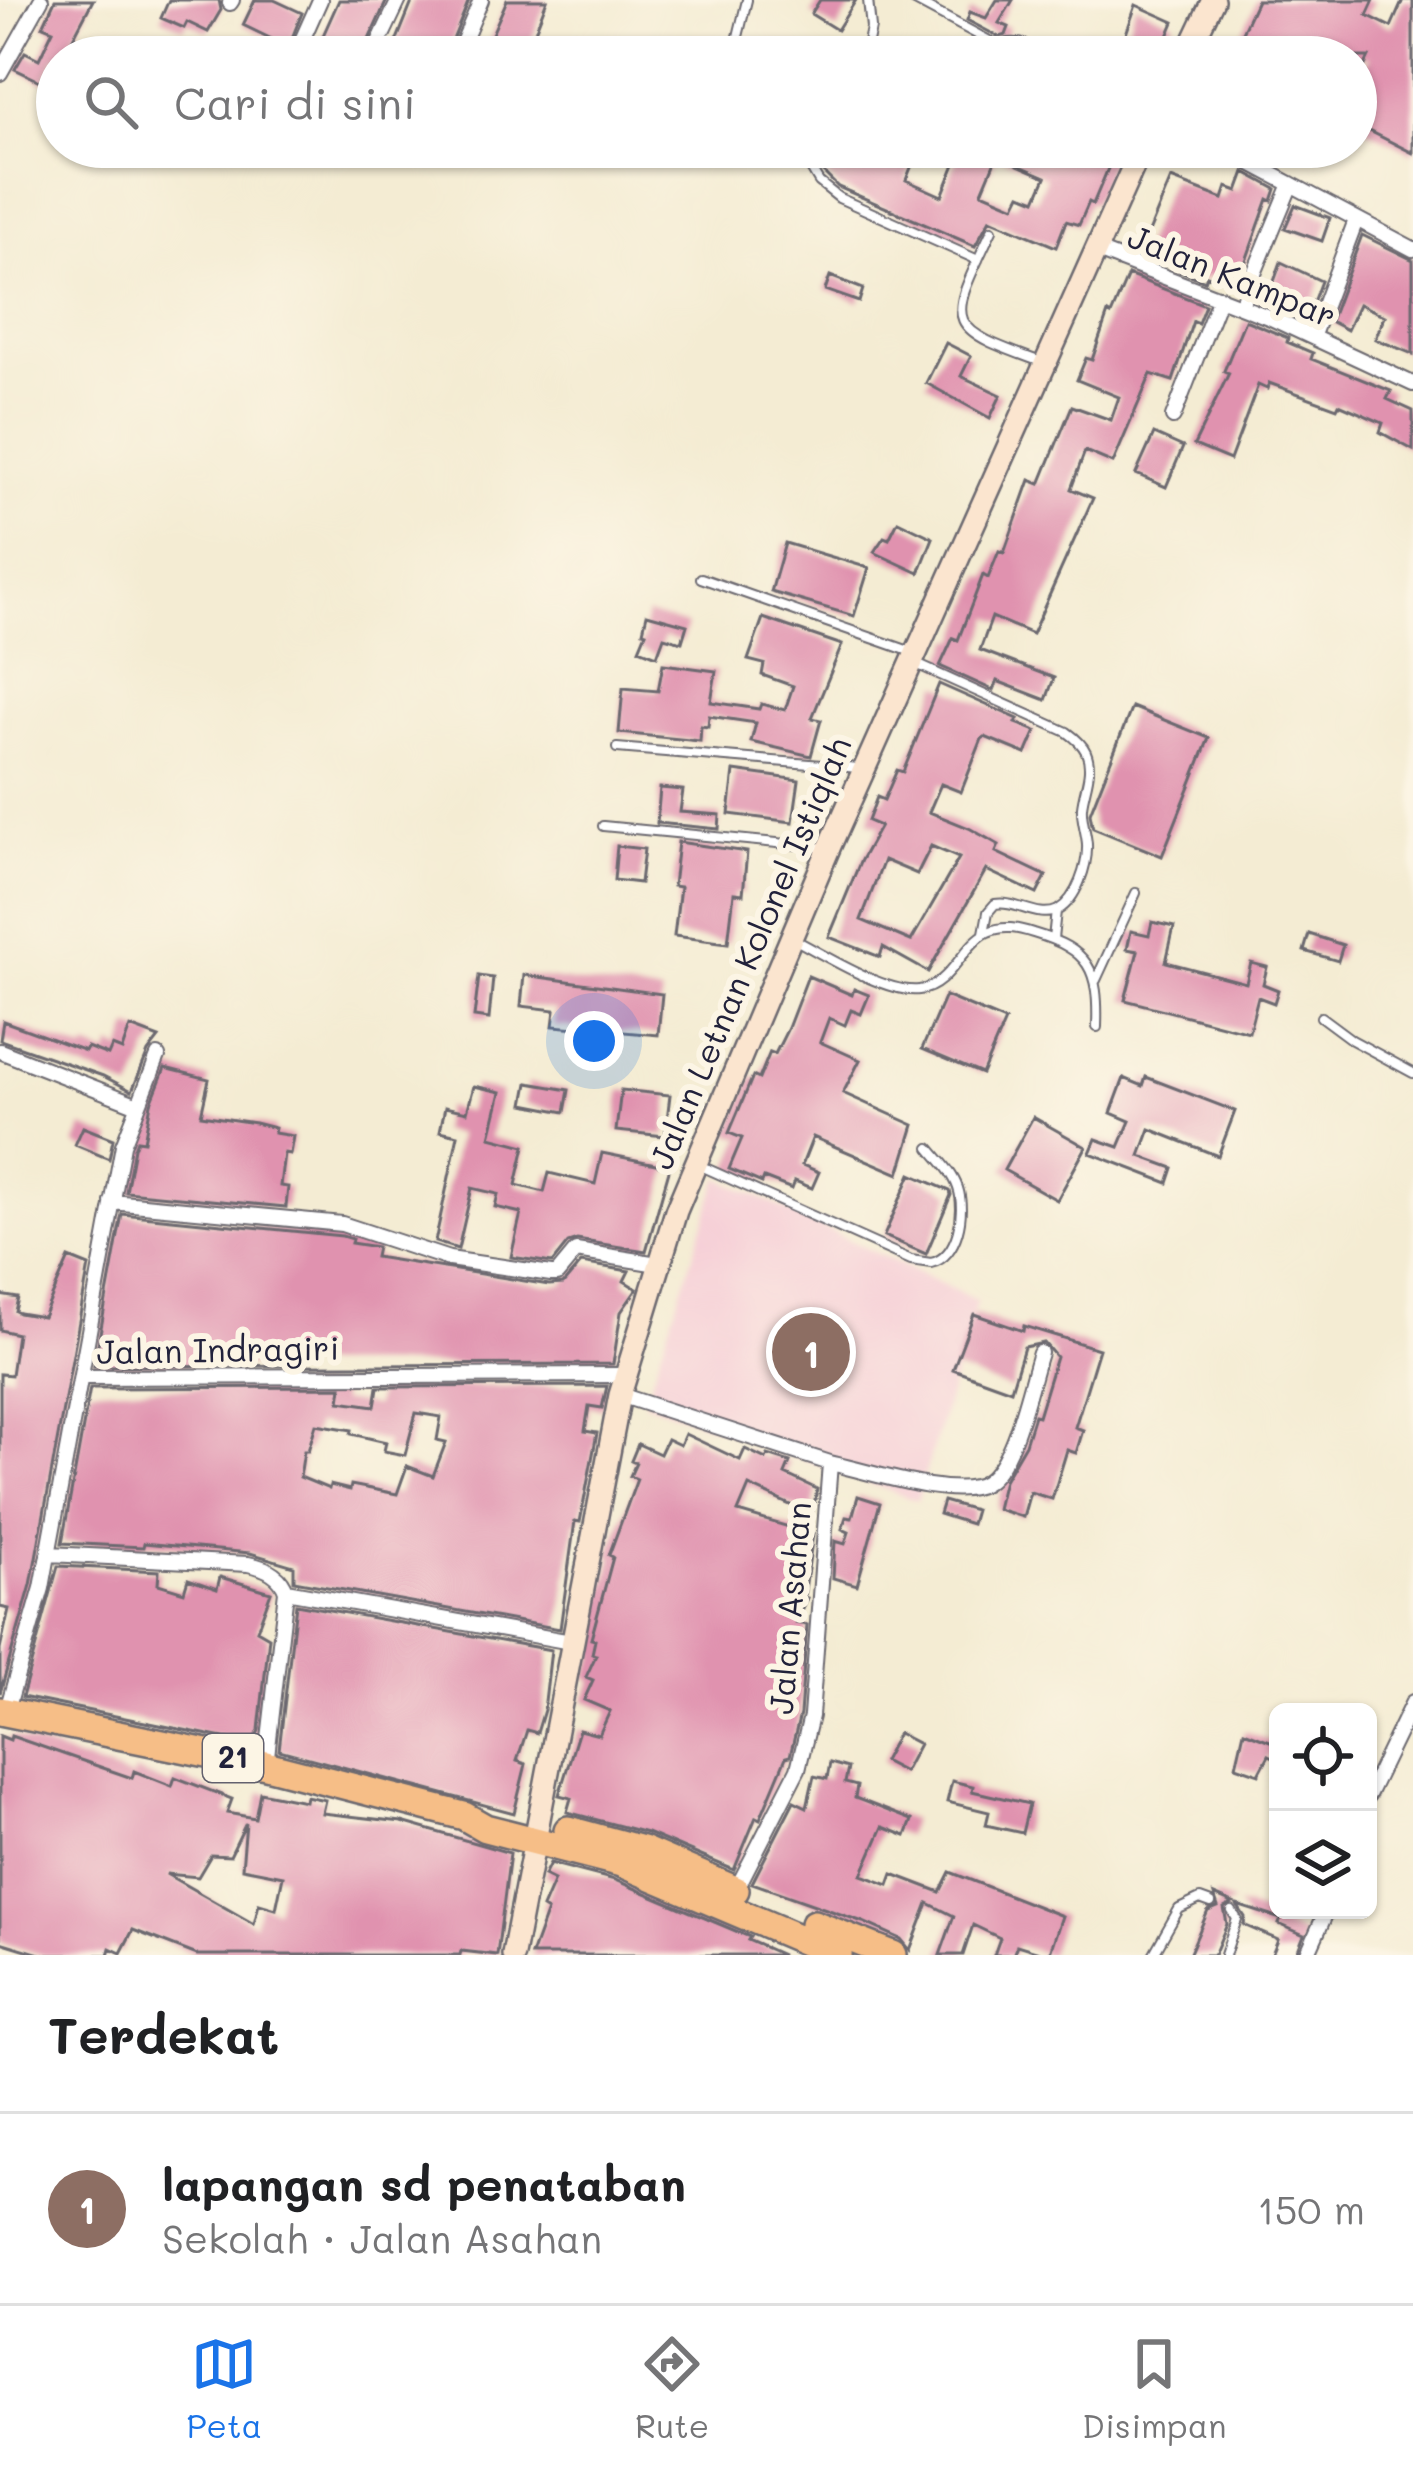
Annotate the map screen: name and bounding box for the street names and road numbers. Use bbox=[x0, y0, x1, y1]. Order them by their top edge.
street label: Jalan Kampar bbox=[1122, 213, 1343, 336]
street label: Jalan Letnan Kolonel Istiqlah bbox=[638, 730, 859, 1175]
street label: Jalan Indragiri bbox=[96, 1325, 340, 1372]
street label: Jalan Asahan bbox=[758, 1500, 819, 1716]
road number: 21 bbox=[203, 1734, 263, 1782]

